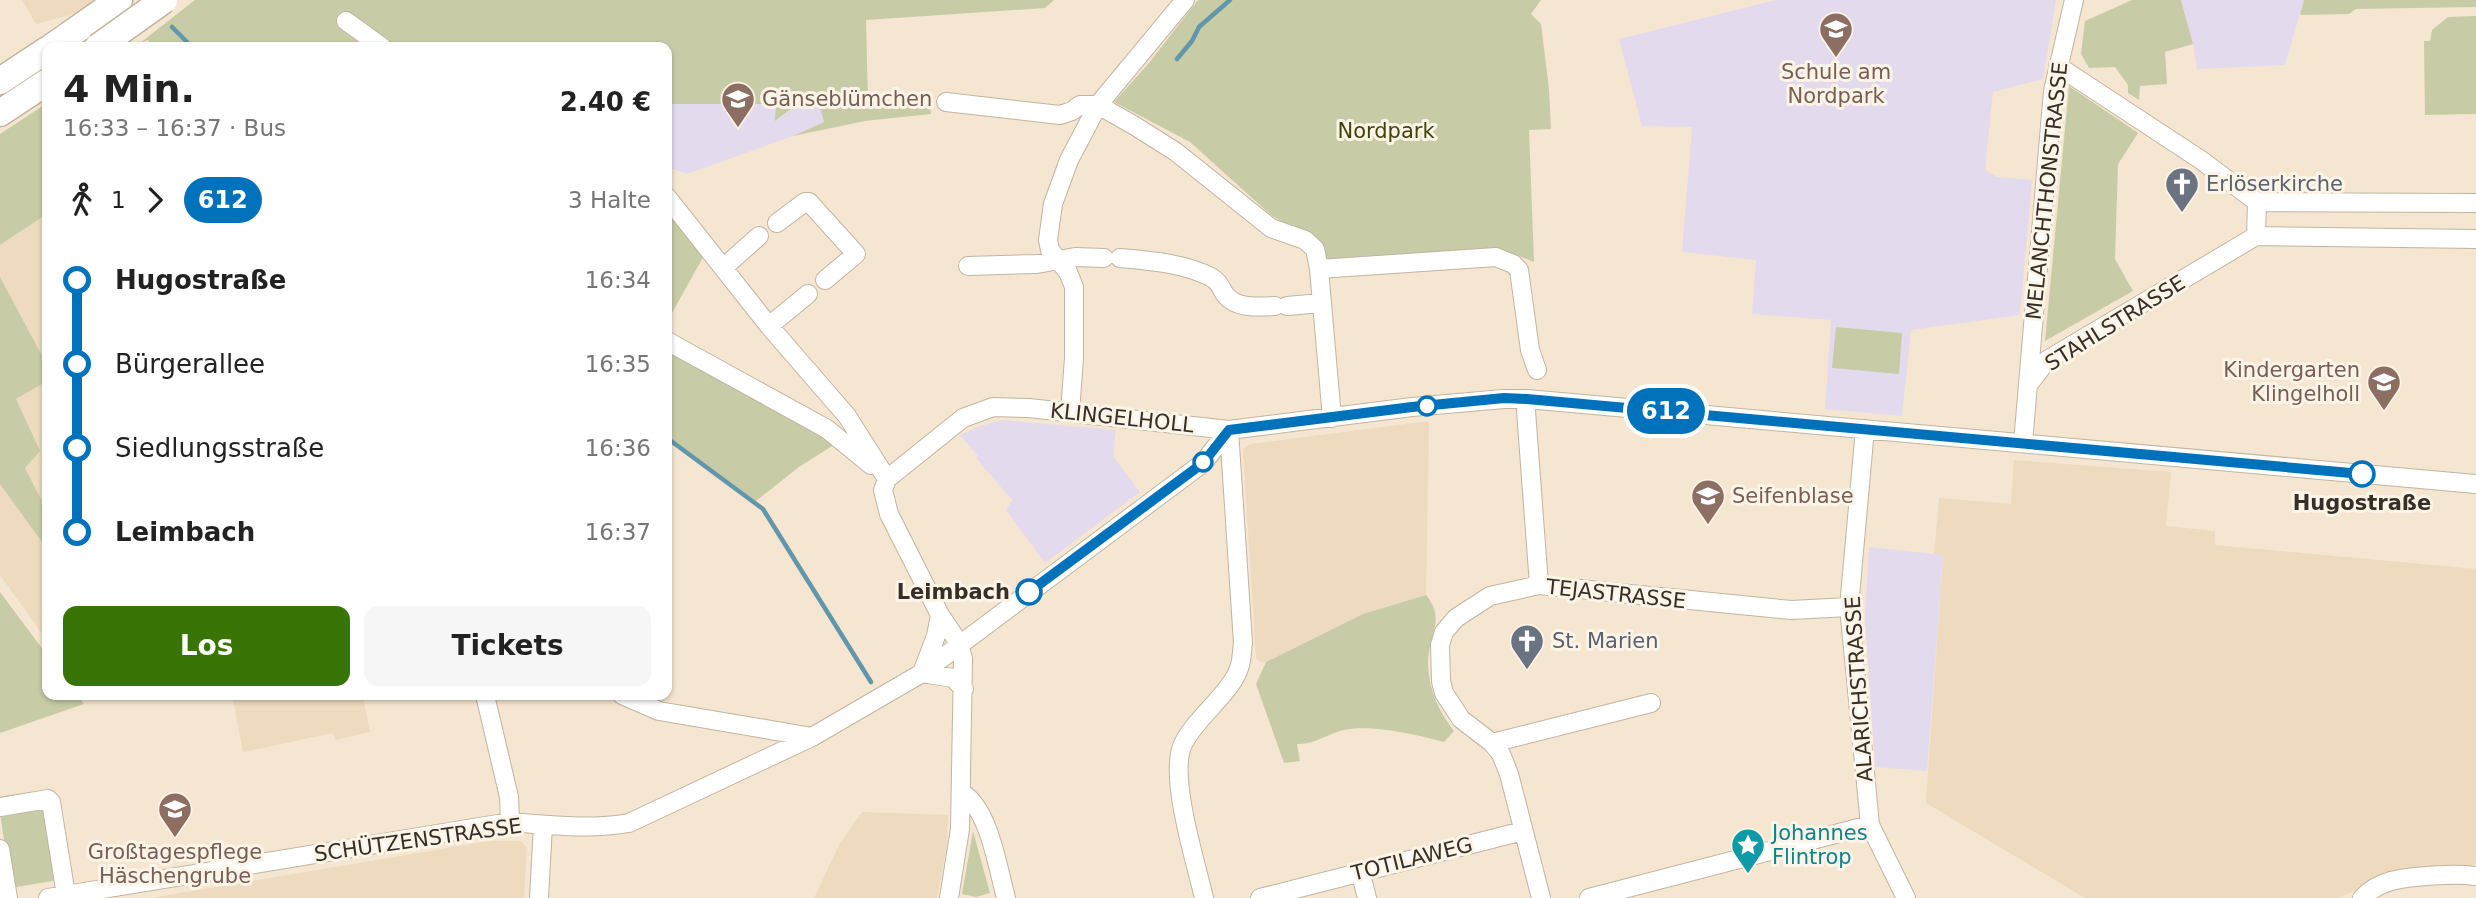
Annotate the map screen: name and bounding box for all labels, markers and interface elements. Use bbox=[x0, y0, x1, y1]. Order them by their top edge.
school or university icon: Schule am Nordpark bbox=[1817, 10, 1855, 59]
place label: Schule am Nordpark bbox=[1781, 60, 1891, 108]
street label: MELANCHTHONSTRASSE bbox=[2022, 61, 2072, 321]
text: 4 Min. bbox=[63, 67, 195, 111]
school or university icon: Gänseblümchen bbox=[719, 80, 757, 129]
text: 2.40 € bbox=[560, 87, 651, 117]
place label: Gänseblümchen bbox=[762, 87, 932, 111]
text: 16:33 – 16:37 · Bus bbox=[63, 115, 286, 141]
park label: Nordpark bbox=[1337, 119, 1435, 143]
church icon: Erlöserkirche bbox=[2163, 165, 2201, 214]
place label: Erlöserkirche bbox=[2206, 172, 2343, 196]
icon: walk bbox=[63, 181, 101, 219]
icon: forward bbox=[136, 181, 174, 219]
text: 612 bbox=[198, 186, 248, 214]
text: 1 bbox=[111, 187, 126, 213]
text: 3 Halte bbox=[568, 187, 651, 213]
text: Hugostraße bbox=[115, 265, 286, 295]
text: 16:34 bbox=[585, 267, 651, 293]
street label: STAHLSTRASSE bbox=[2041, 270, 2189, 376]
text: Bürgerallee bbox=[115, 349, 265, 379]
text: 16:35 bbox=[585, 351, 651, 377]
place label: Kindergarten Klingelholl bbox=[2223, 358, 2360, 406]
school or university icon: Kindergarten Klingelholl bbox=[2365, 363, 2403, 412]
line badge: 612 bbox=[1626, 388, 1706, 434]
unlabelled marker bbox=[1417, 396, 1437, 416]
text: 612 bbox=[1641, 397, 1691, 425]
street label: KLINGELHOLL bbox=[1049, 399, 1195, 438]
text: Siedlungsstraße bbox=[115, 433, 324, 463]
text: 16:36 bbox=[585, 435, 651, 461]
unlabelled marker bbox=[1193, 452, 1213, 472]
marker: Hugostraße bbox=[2349, 461, 2375, 487]
school or university icon: Seifenblase bbox=[1689, 477, 1727, 526]
place label: Seifenblase bbox=[1732, 484, 1854, 508]
place label: Hugostraße bbox=[2293, 491, 2431, 515]
text: Leimbach bbox=[115, 517, 255, 547]
text: 16:37 bbox=[585, 519, 651, 545]
street label: TEJASTRASSE bbox=[1544, 575, 1687, 613]
marker: Leimbach bbox=[1016, 579, 1042, 605]
place label: Leimbach bbox=[897, 580, 1010, 604]
street label: ALARICHSTRASSE bbox=[1841, 595, 1877, 783]
button: Los bbox=[63, 606, 350, 686]
button: Tickets bbox=[364, 606, 651, 686]
church icon: St. Marien bbox=[1508, 622, 1546, 671]
place label: St. Marien bbox=[1552, 629, 1659, 653]
school or university icon: Großtagespflege Häschengrube bbox=[156, 790, 194, 839]
street label: SCHÜTZENSTRASSE bbox=[312, 813, 523, 866]
place label: Johannes Flintrop bbox=[1770, 821, 1868, 869]
place icon: Johannes Flintrop bbox=[1729, 826, 1767, 875]
street label: TOTILAWEG bbox=[1348, 832, 1475, 886]
place label: Großtagespflege Häschengrube bbox=[88, 840, 262, 888]

